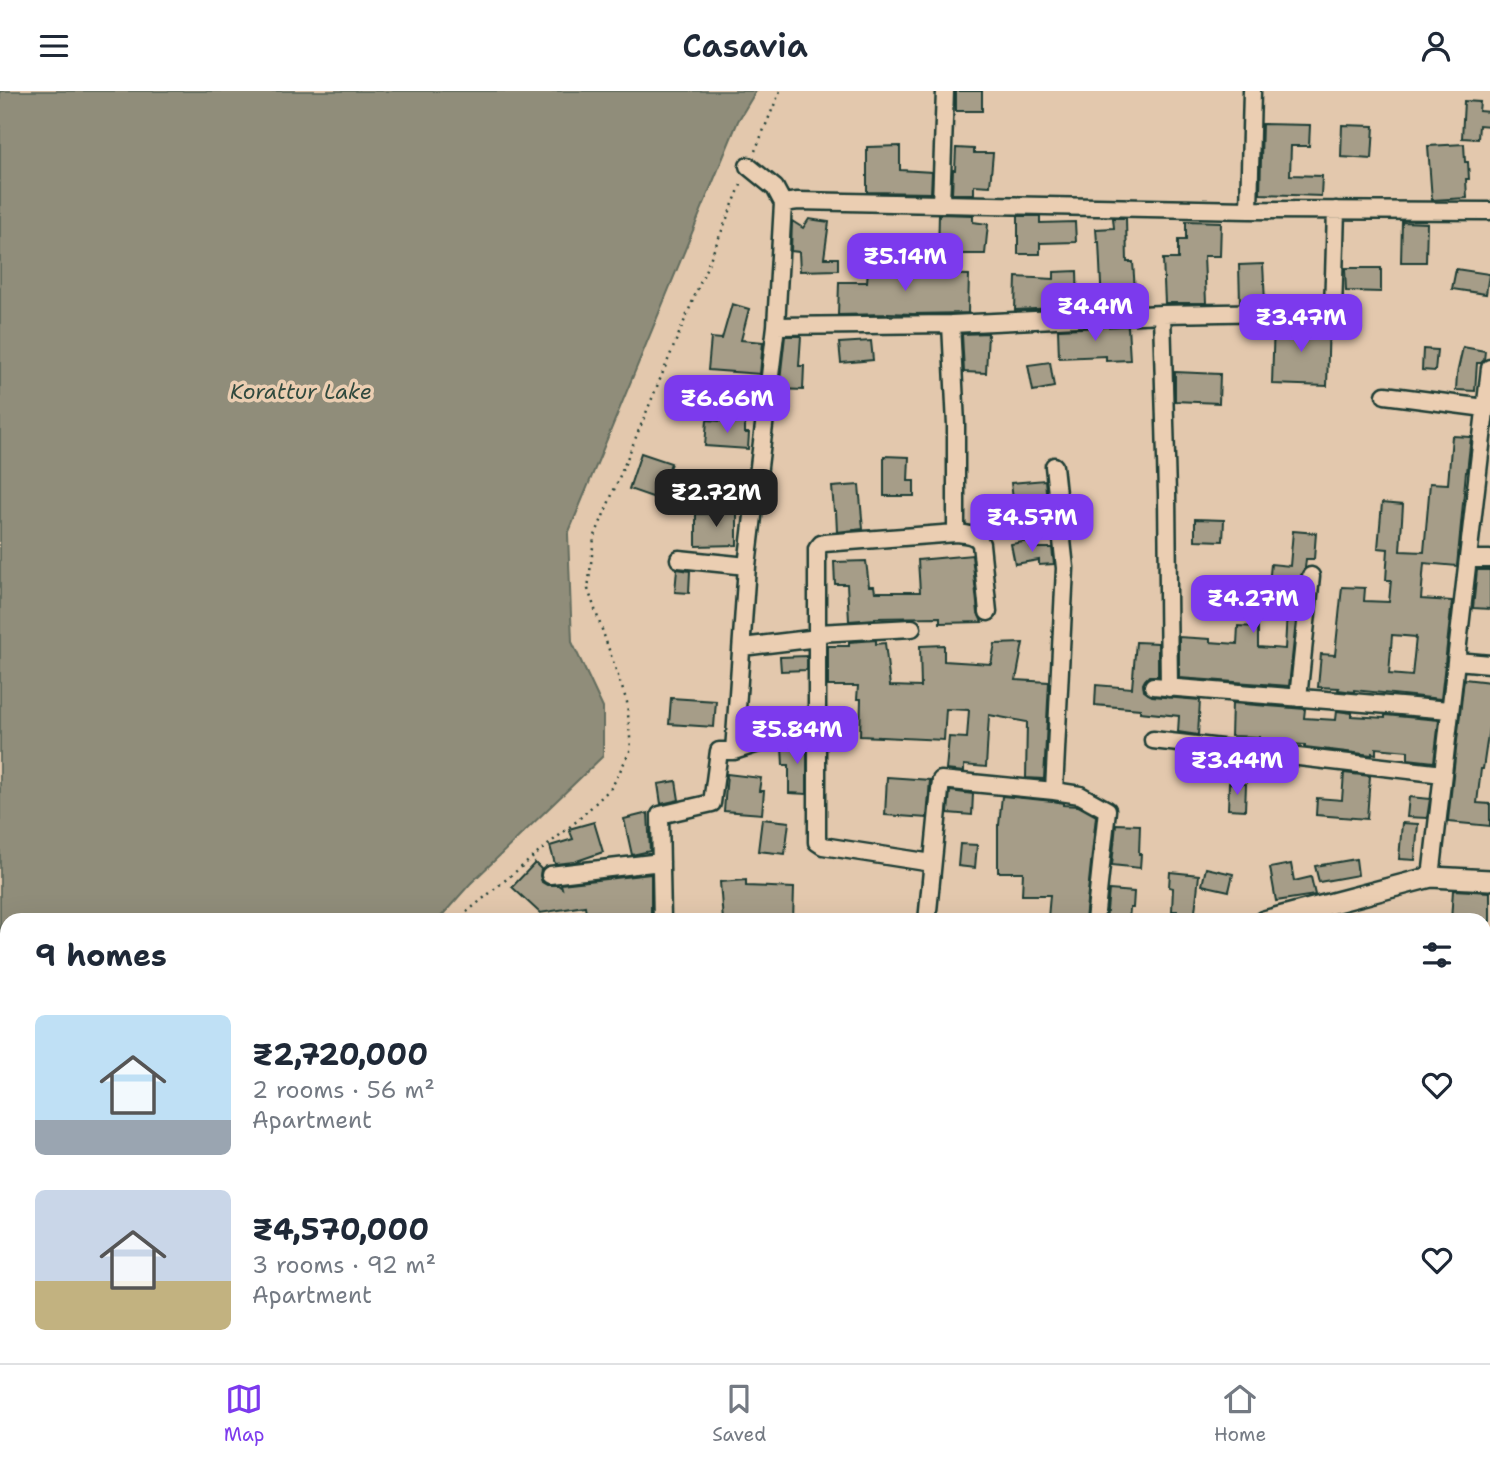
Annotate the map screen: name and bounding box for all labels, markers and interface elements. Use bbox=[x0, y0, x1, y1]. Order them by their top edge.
text: Casavia bbox=[682, 24, 808, 67]
icon: menu bbox=[35, 27, 73, 65]
icon: person bbox=[1417, 27, 1455, 65]
pin: ₹5.14M bbox=[848, 233, 962, 293]
text: ₹5.14M bbox=[863, 241, 947, 271]
pin: ₹4.4M bbox=[1046, 283, 1144, 343]
text: ₹4.4M bbox=[1057, 291, 1133, 321]
pin: ₹3.47M bbox=[1244, 295, 1358, 354]
text: ₹3.47M bbox=[1255, 302, 1347, 332]
pin: ₹6.66M bbox=[670, 375, 784, 435]
water label: Korattur Lake bbox=[230, 378, 372, 406]
text: ₹6.66M bbox=[680, 383, 774, 413]
pin: ₹2.72M bbox=[659, 469, 773, 529]
text: ₹2.72M bbox=[671, 477, 761, 507]
pin: ₹4.57M bbox=[975, 495, 1089, 554]
text: ₹4.57M bbox=[986, 502, 1078, 532]
pin: ₹4.27M bbox=[1196, 575, 1310, 635]
text: ₹4.27M bbox=[1207, 583, 1299, 613]
pin: ₹5.84M bbox=[740, 707, 854, 766]
text: ₹5.84M bbox=[751, 714, 843, 744]
pin: ₹3.44M bbox=[1180, 737, 1294, 797]
text: ₹3.44M bbox=[1191, 745, 1283, 775]
text: 9 homes bbox=[35, 935, 167, 976]
icon: filters bbox=[1418, 936, 1456, 974]
text: ₹2,720,000 bbox=[252, 1034, 428, 1075]
icon: home bbox=[91, 1043, 175, 1127]
icon: heart bbox=[1418, 1066, 1456, 1104]
text: 2 rooms · 56 m² bbox=[252, 1075, 435, 1105]
text: Apartment bbox=[252, 1105, 372, 1135]
text: ₹4,570,000 bbox=[252, 1209, 429, 1250]
icon: home bbox=[91, 1218, 175, 1302]
icon: heart bbox=[1418, 1241, 1456, 1279]
text: 3 rooms · 92 m² bbox=[252, 1250, 436, 1280]
text: Apartment bbox=[252, 1280, 372, 1310]
tab: Map bbox=[224, 1380, 265, 1447]
tab: Saved bbox=[712, 1380, 766, 1447]
tab: Home bbox=[1214, 1380, 1266, 1447]

